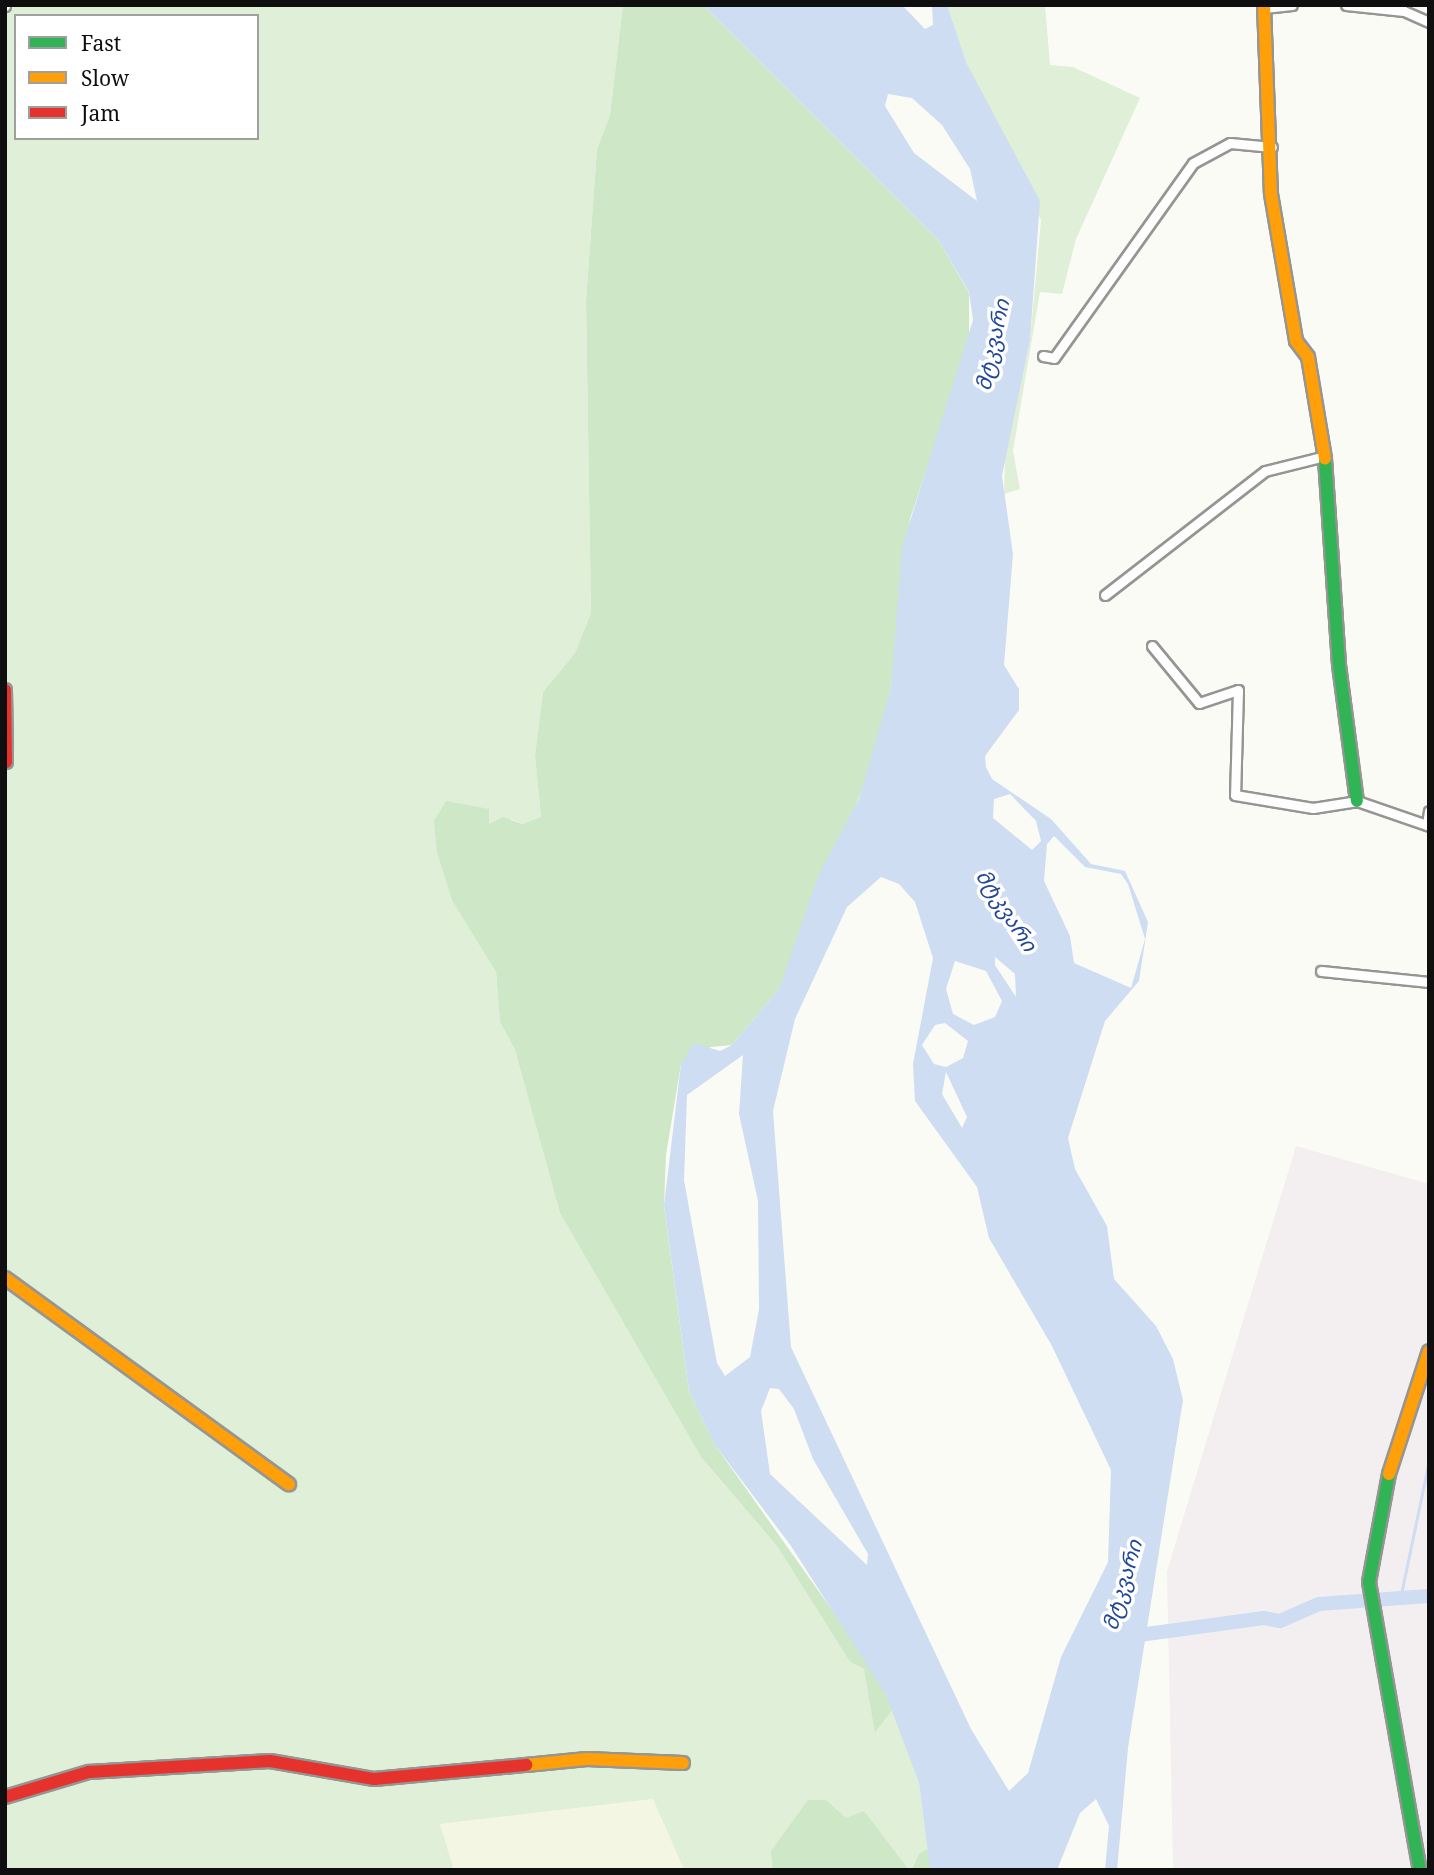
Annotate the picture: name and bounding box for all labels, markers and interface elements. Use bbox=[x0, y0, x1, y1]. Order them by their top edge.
legend bbox=[14, 14, 259, 140]
text: Fast bbox=[81, 29, 121, 57]
text: Slow bbox=[81, 64, 129, 92]
text: Jam bbox=[81, 99, 120, 127]
water label: მტკვარი bbox=[970, 297, 1014, 393]
water label: მტკვარი bbox=[971, 864, 1043, 956]
water label: მტკვარი bbox=[1097, 1537, 1147, 1633]

